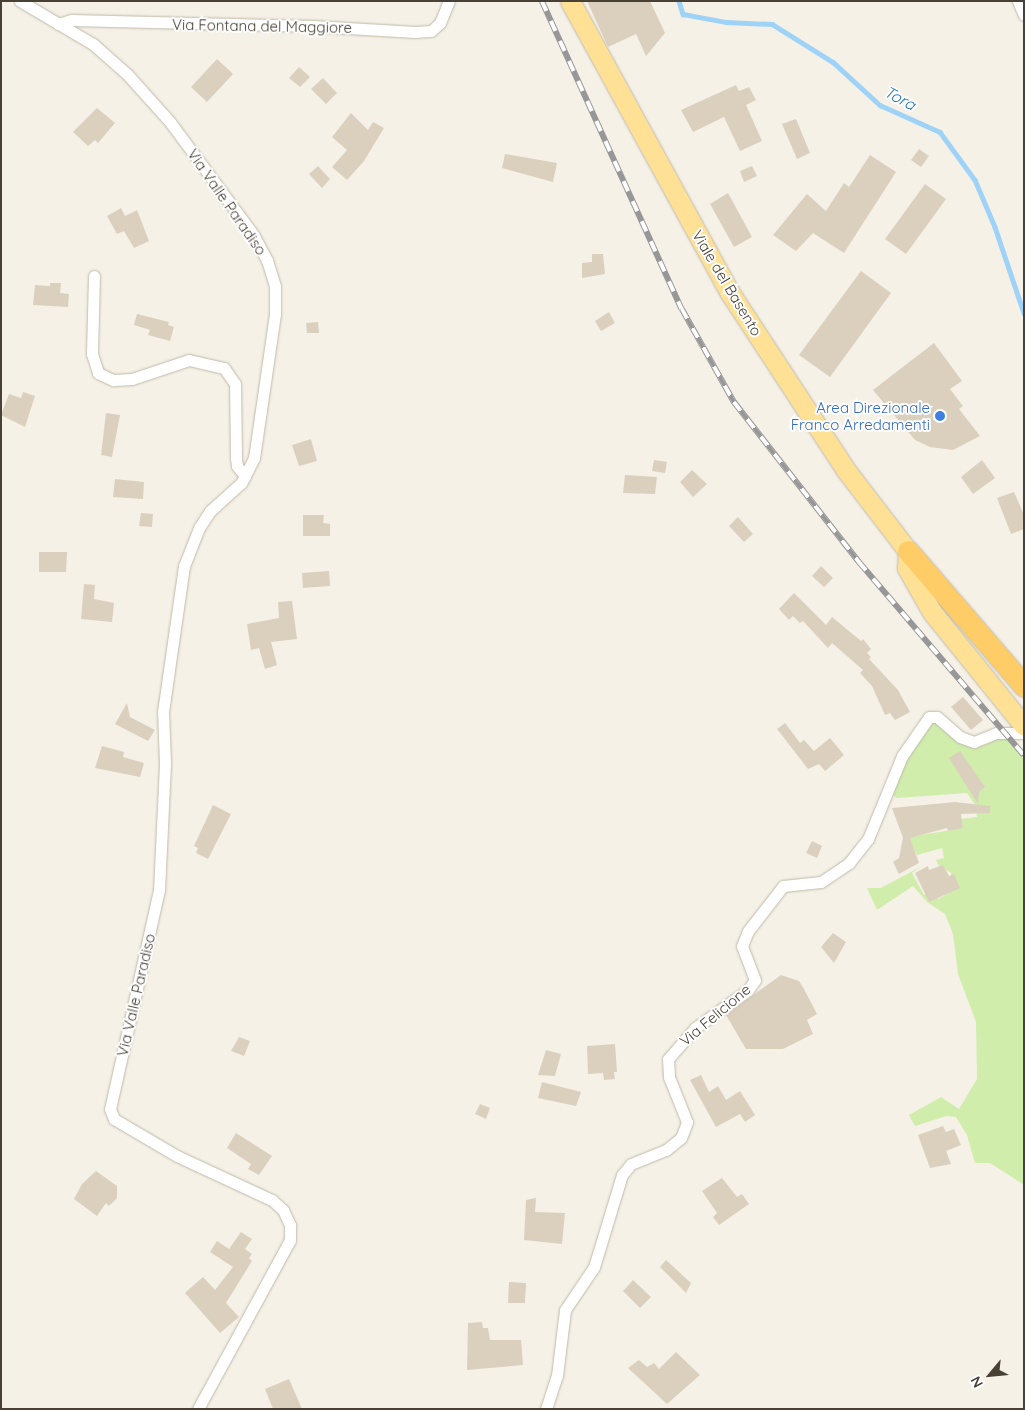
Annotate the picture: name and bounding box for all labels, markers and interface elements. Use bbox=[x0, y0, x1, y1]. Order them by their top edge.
street label: Via Fontana del Maggiore bbox=[172, 15, 352, 37]
water label: Tora bbox=[881, 82, 919, 114]
street label: Via Valle Paradiso bbox=[184, 145, 270, 259]
street label: Viale del Basento bbox=[688, 227, 766, 339]
place label: Area Direzionale Franco Arredamenti bbox=[791, 398, 930, 433]
marker: Area Direzionale Franco Arredamenti bbox=[934, 410, 946, 422]
street label: Via Valle Paradiso bbox=[113, 932, 159, 1058]
street label: Via Felicione bbox=[676, 980, 754, 1050]
north arrow bbox=[965, 1350, 1015, 1400]
text: N bbox=[966, 1373, 987, 1391]

